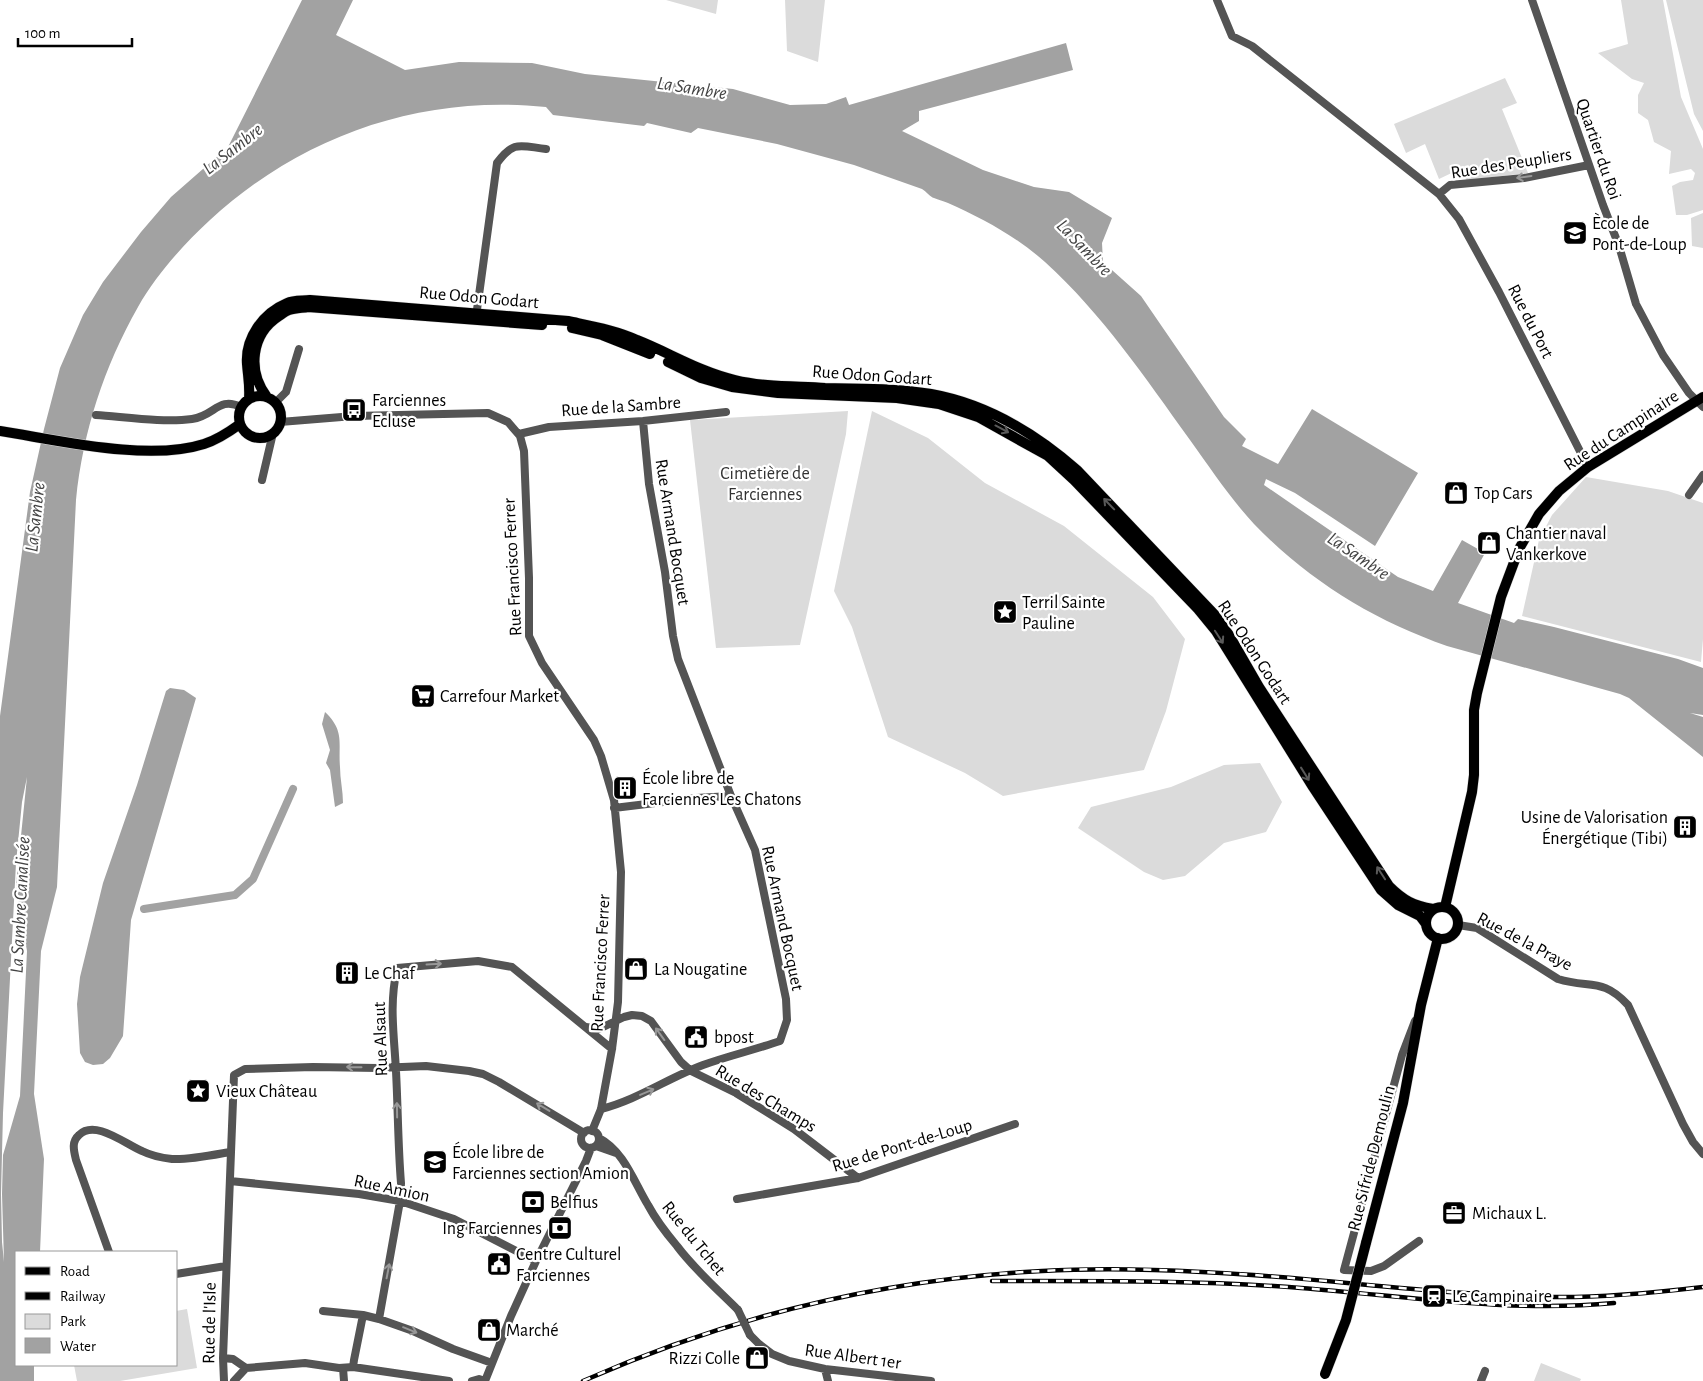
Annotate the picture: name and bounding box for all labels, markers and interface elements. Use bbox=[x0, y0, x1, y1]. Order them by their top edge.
scale bar bbox=[18, 15, 131, 47]
text: 100 m bbox=[25, 26, 60, 41]
water label: La Sambre bbox=[656, 74, 728, 103]
street label: Quartier du Roi bbox=[1572, 96, 1624, 202]
water label: La Sambre bbox=[199, 120, 266, 178]
street label: Rue des Peupliers bbox=[1449, 146, 1573, 182]
one-way arrow bbox=[1516, 173, 1532, 183]
place label: Ècole de Pont-de-Loup bbox=[1592, 212, 1687, 254]
water label: La Sambre bbox=[1053, 216, 1115, 280]
school or university icon: Ècole de Pont-de-Loup bbox=[1562, 220, 1588, 246]
street label: Rue du Port bbox=[1504, 282, 1556, 362]
street label: Rue Odon Godart bbox=[418, 284, 540, 312]
street label: Rue Odon Godart bbox=[811, 363, 933, 389]
street label: Rue du Campinaire bbox=[1561, 387, 1682, 475]
place label: Farciennes Ecluse bbox=[372, 392, 446, 431]
street label: Rue de la Sambre bbox=[560, 394, 682, 420]
bus stop icon: Farciennes Ecluse bbox=[341, 397, 367, 423]
one-way arrow bbox=[994, 425, 1009, 434]
street label: Rue Armand Bocquet bbox=[652, 458, 693, 607]
park label: Cimetière de Farciennes bbox=[720, 465, 810, 504]
shop icon: Top Cars bbox=[1443, 480, 1469, 506]
water label: La Sambre bbox=[22, 481, 49, 553]
place label: Top Cars bbox=[1474, 485, 1533, 503]
street label: Rue Francisco Ferrer bbox=[500, 497, 526, 636]
one-way arrow bbox=[1104, 498, 1116, 510]
place label: Chantier naval Vankerkove bbox=[1506, 525, 1607, 564]
water label: La Sambre bbox=[1324, 529, 1393, 584]
shop icon: Chantier naval Vankerkove bbox=[1476, 530, 1502, 556]
place label: Terril Sainte Pauline bbox=[1022, 594, 1105, 633]
street label: Rue Odon Godart bbox=[1214, 597, 1295, 708]
place icon: Terril Sainte Pauline bbox=[992, 599, 1018, 625]
one-way arrow bbox=[1214, 629, 1224, 643]
supermarket icon: Carrefour Market bbox=[410, 683, 436, 709]
place label: Carrefour Market bbox=[440, 688, 559, 706]
place label: École libre de Farciennes Les Chatons bbox=[642, 767, 801, 809]
one-way arrow bbox=[1301, 767, 1311, 781]
building icon: École libre de Farciennes Les Chatons bbox=[612, 775, 638, 801]
place label: Usine de Valorisation Énergétique (Tibi) bbox=[1521, 809, 1668, 848]
building icon: Usine de Valorisation Énergétique (Tibi) bbox=[1672, 814, 1698, 840]
water label: La Sambre Canalisée bbox=[7, 836, 34, 974]
street label: Rue Armand Bocquet bbox=[758, 844, 806, 993]
one-way arrow bbox=[1375, 866, 1386, 880]
street label: Rue Francisco Ferrer bbox=[588, 893, 614, 1032]
street label: Rue de la Praye bbox=[1474, 909, 1575, 974]
shop icon: La Nougatine bbox=[623, 956, 649, 982]
one-way arrow bbox=[426, 959, 442, 968]
building icon: Le Chaf bbox=[334, 960, 360, 986]
place label: La Nougatine bbox=[654, 961, 747, 979]
place label: Le Chaf bbox=[364, 965, 416, 983]
street label: Rue Alsaut bbox=[371, 1001, 391, 1077]
public building icon: bpost bbox=[683, 1024, 709, 1050]
one-way arrow bbox=[655, 1027, 665, 1041]
place label: bpost bbox=[714, 1029, 754, 1047]
street label: Rue des Champs bbox=[712, 1062, 819, 1136]
one-way arrow bbox=[347, 1063, 363, 1072]
place icon: Vieux Château bbox=[185, 1078, 211, 1104]
place label: Vieux Château bbox=[216, 1083, 317, 1101]
street label: Rue Sifride Demoulin bbox=[1345, 1084, 1399, 1233]
one-way arrow bbox=[639, 1087, 654, 1096]
one-way arrow bbox=[392, 1102, 402, 1118]
one-way arrow bbox=[536, 1102, 550, 1112]
street label: Rue de Pont-de-Loup bbox=[830, 1116, 974, 1176]
place label: École libre de Farciennes section Amion bbox=[452, 1141, 629, 1183]
school or university icon: École libre de Farciennes section Amion bbox=[422, 1149, 448, 1175]
street label: Rue Amion bbox=[352, 1172, 431, 1206]
bank icon: Belfius bbox=[520, 1189, 546, 1215]
place label: Belfius bbox=[550, 1194, 598, 1212]
street label: Rue du Tchet bbox=[658, 1198, 729, 1279]
office icon: Michaux L. bbox=[1441, 1200, 1467, 1226]
place label: Michaux L. bbox=[1472, 1205, 1547, 1223]
bank icon: Ing Farciennes bbox=[547, 1215, 573, 1241]
place label: Ing Farciennes bbox=[442, 1220, 542, 1238]
place label: Centre Culturel Farciennes bbox=[516, 1246, 621, 1285]
legend bbox=[15, 1251, 178, 1366]
public building icon: Centre Culturel Farciennes bbox=[486, 1251, 512, 1277]
one-way arrow bbox=[383, 1263, 393, 1279]
text: Road bbox=[60, 1264, 90, 1279]
street label: Rue de l'Isle bbox=[200, 1282, 220, 1364]
station icon: Le Campinaire bbox=[1421, 1283, 1447, 1309]
place label: Le Campinaire bbox=[1452, 1288, 1552, 1306]
text: Railway bbox=[60, 1289, 106, 1304]
text: Park bbox=[60, 1314, 86, 1329]
shop icon: Marché bbox=[476, 1317, 502, 1343]
place label: Marché bbox=[506, 1322, 559, 1340]
one-way arrow bbox=[402, 1326, 417, 1335]
text: Water bbox=[60, 1339, 96, 1354]
street label: Rue Albert 1er bbox=[803, 1341, 902, 1373]
shop icon: Rizzi Colle bbox=[744, 1345, 770, 1371]
place label: Rizzi Colle bbox=[668, 1350, 740, 1368]

